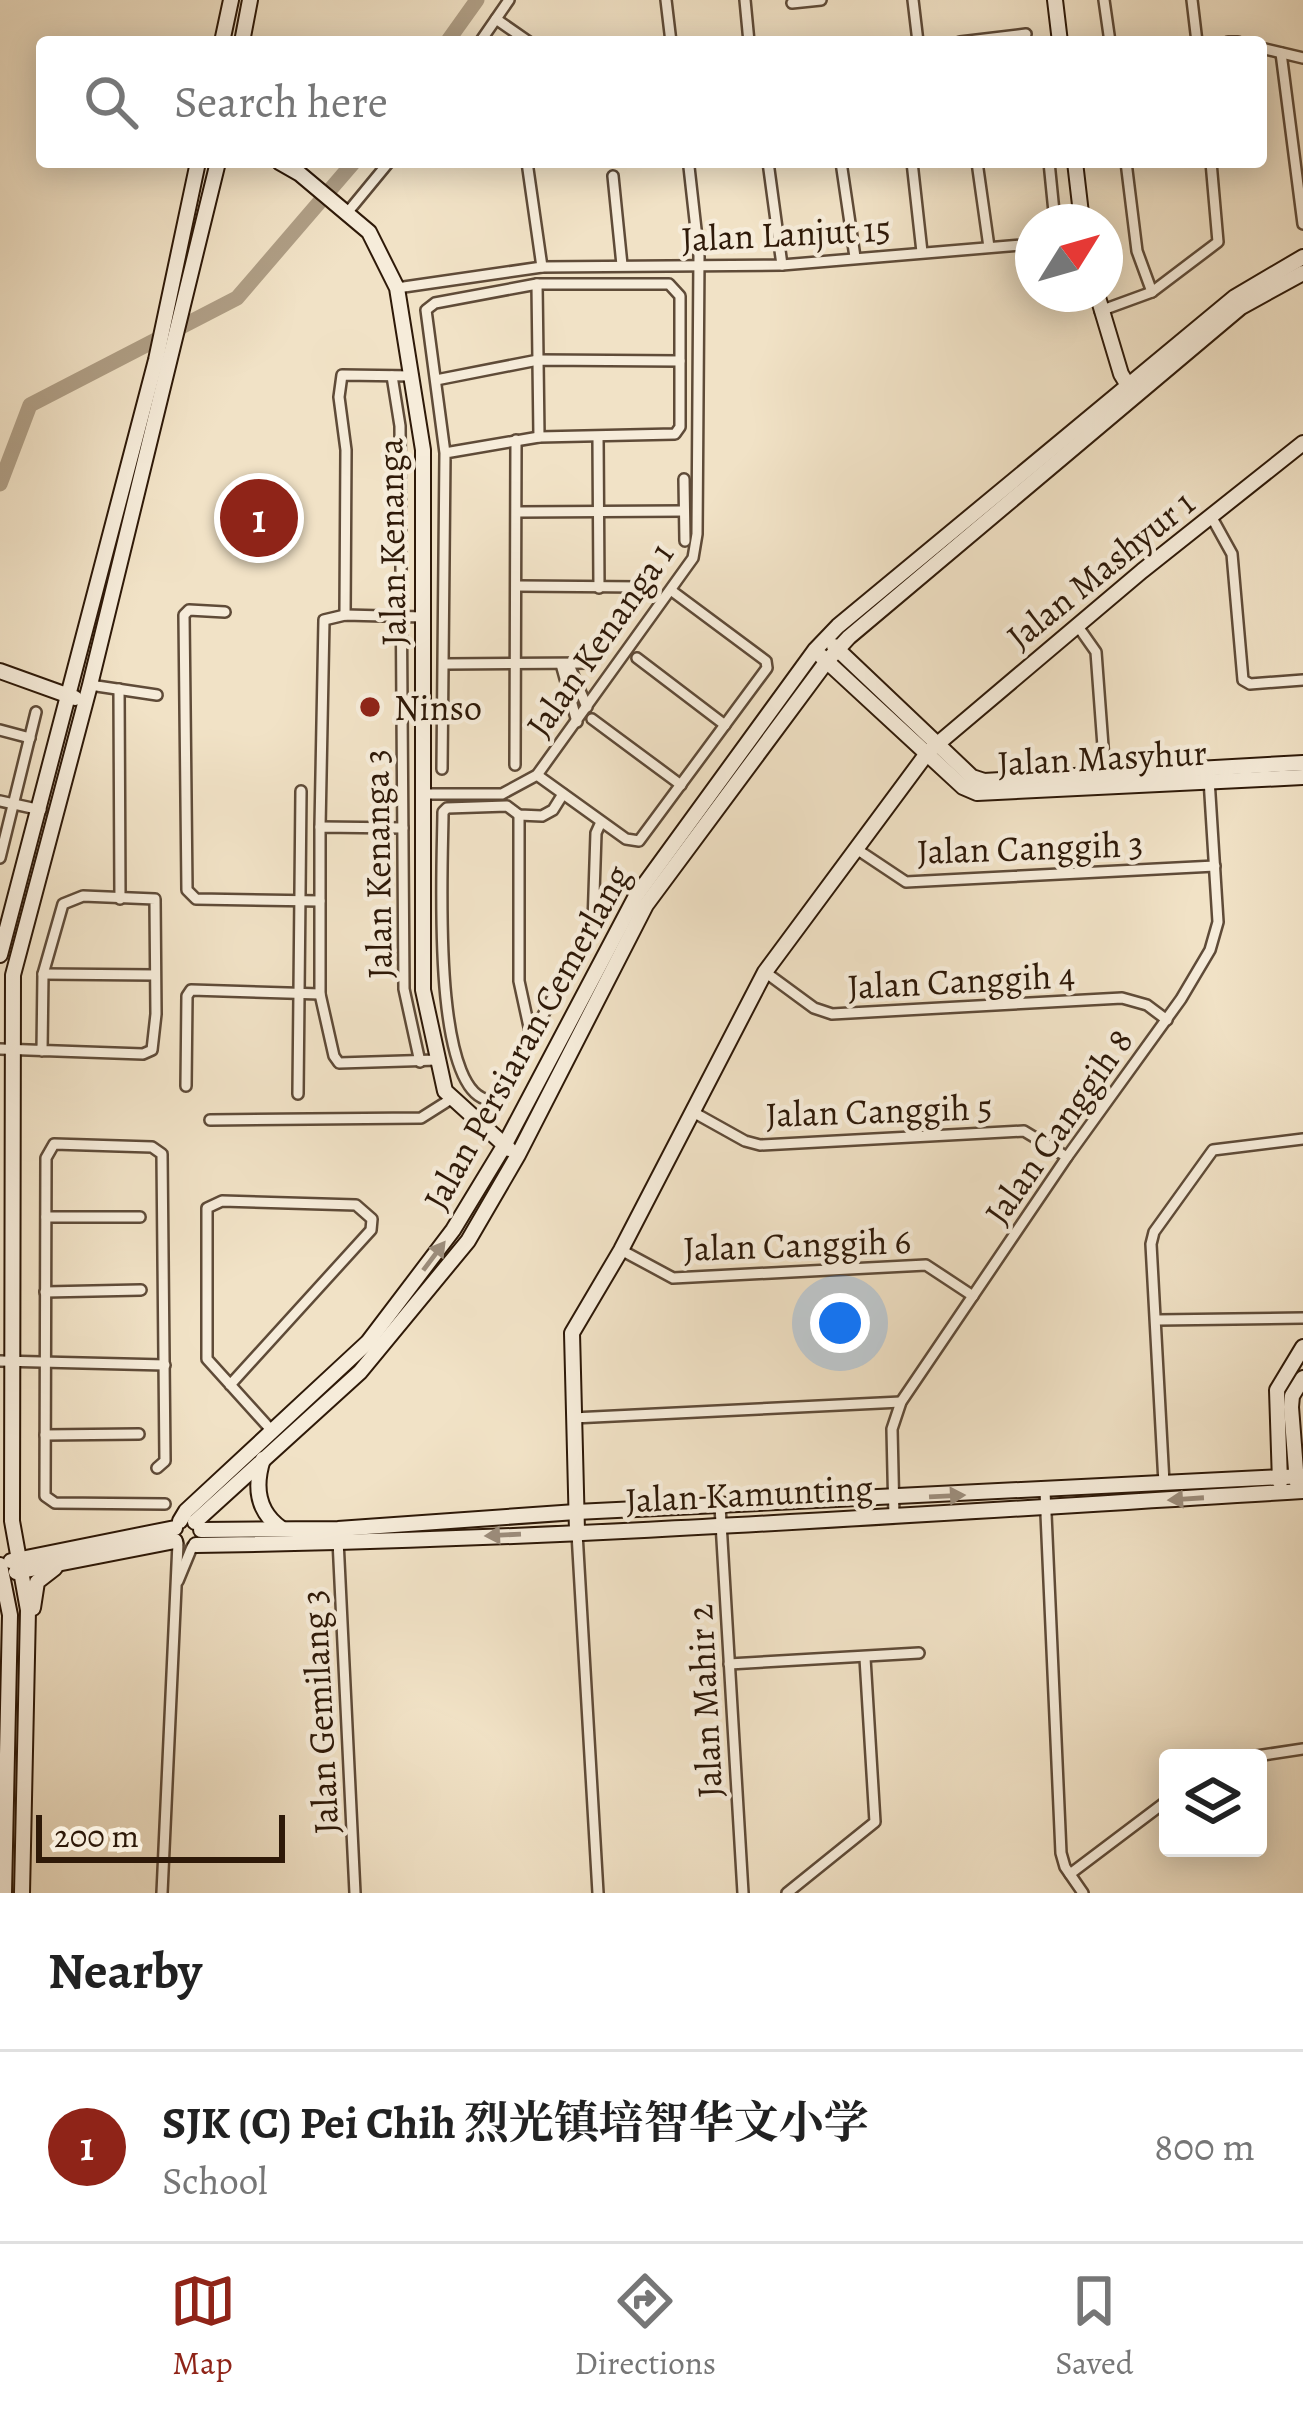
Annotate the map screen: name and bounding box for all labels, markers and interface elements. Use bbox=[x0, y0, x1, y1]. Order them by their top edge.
search box bbox=[36, 36, 1267, 168]
icon: search bbox=[78, 69, 144, 135]
text: Search here bbox=[174, 71, 388, 133]
street label: Jalan Lanjut 15 bbox=[680, 204, 892, 263]
north arrow bbox=[1015, 204, 1123, 312]
street label: Jalan Kenanga bbox=[365, 437, 418, 646]
pin: 1 bbox=[220, 473, 298, 563]
street label: Jalan Mashyur 1 bbox=[996, 478, 1205, 660]
street label: Jalan Kenanga 1 bbox=[514, 532, 685, 747]
place label: Ninso bbox=[394, 683, 482, 732]
marker: Ninso bbox=[357, 694, 383, 720]
street label: Jalan Masyhur bbox=[996, 728, 1208, 787]
street label: Jalan Kenanga 3 bbox=[351, 748, 404, 980]
street label: Jalan Canggih 3 bbox=[916, 819, 1144, 876]
street label: Jalan Persiaran Cemerlang bbox=[411, 856, 642, 1219]
street label: Jalan Canggih 4 bbox=[846, 950, 1076, 1011]
street label: Jalan Canggih 8 bbox=[973, 1018, 1144, 1234]
street label: Jalan Canggih 5 bbox=[765, 1082, 993, 1139]
street label: Jalan Canggih 6 bbox=[682, 1216, 912, 1273]
one-way arrow bbox=[421, 1240, 445, 1271]
your location bbox=[810, 1293, 870, 1353]
street label: Jalan Kamunting bbox=[624, 1463, 874, 1524]
one-way arrow bbox=[929, 1486, 967, 1505]
one-way arrow bbox=[1167, 1489, 1204, 1508]
one-way arrow bbox=[483, 1526, 521, 1545]
street label: Jalan Gemilang 3 bbox=[289, 1588, 350, 1836]
street label: Jalan Mahir 2 bbox=[675, 1603, 734, 1799]
map controls bbox=[1159, 1749, 1267, 1857]
button: layers bbox=[1159, 1749, 1267, 1857]
scale bar bbox=[36, 1809, 285, 1862]
text: 200 m bbox=[54, 1813, 139, 1858]
text: Nearby bbox=[48, 1936, 202, 2006]
text: SJK (C) Pei Chih 烈光镇培智华文小学 bbox=[162, 2092, 869, 2154]
text: 1 bbox=[80, 2120, 94, 2173]
text: 800 m bbox=[1154, 2120, 1255, 2173]
text: School bbox=[162, 2154, 268, 2207]
tab: Map bbox=[170, 2268, 236, 2385]
tab: Directions bbox=[575, 2268, 716, 2385]
tab: Saved bbox=[1055, 2268, 1133, 2385]

